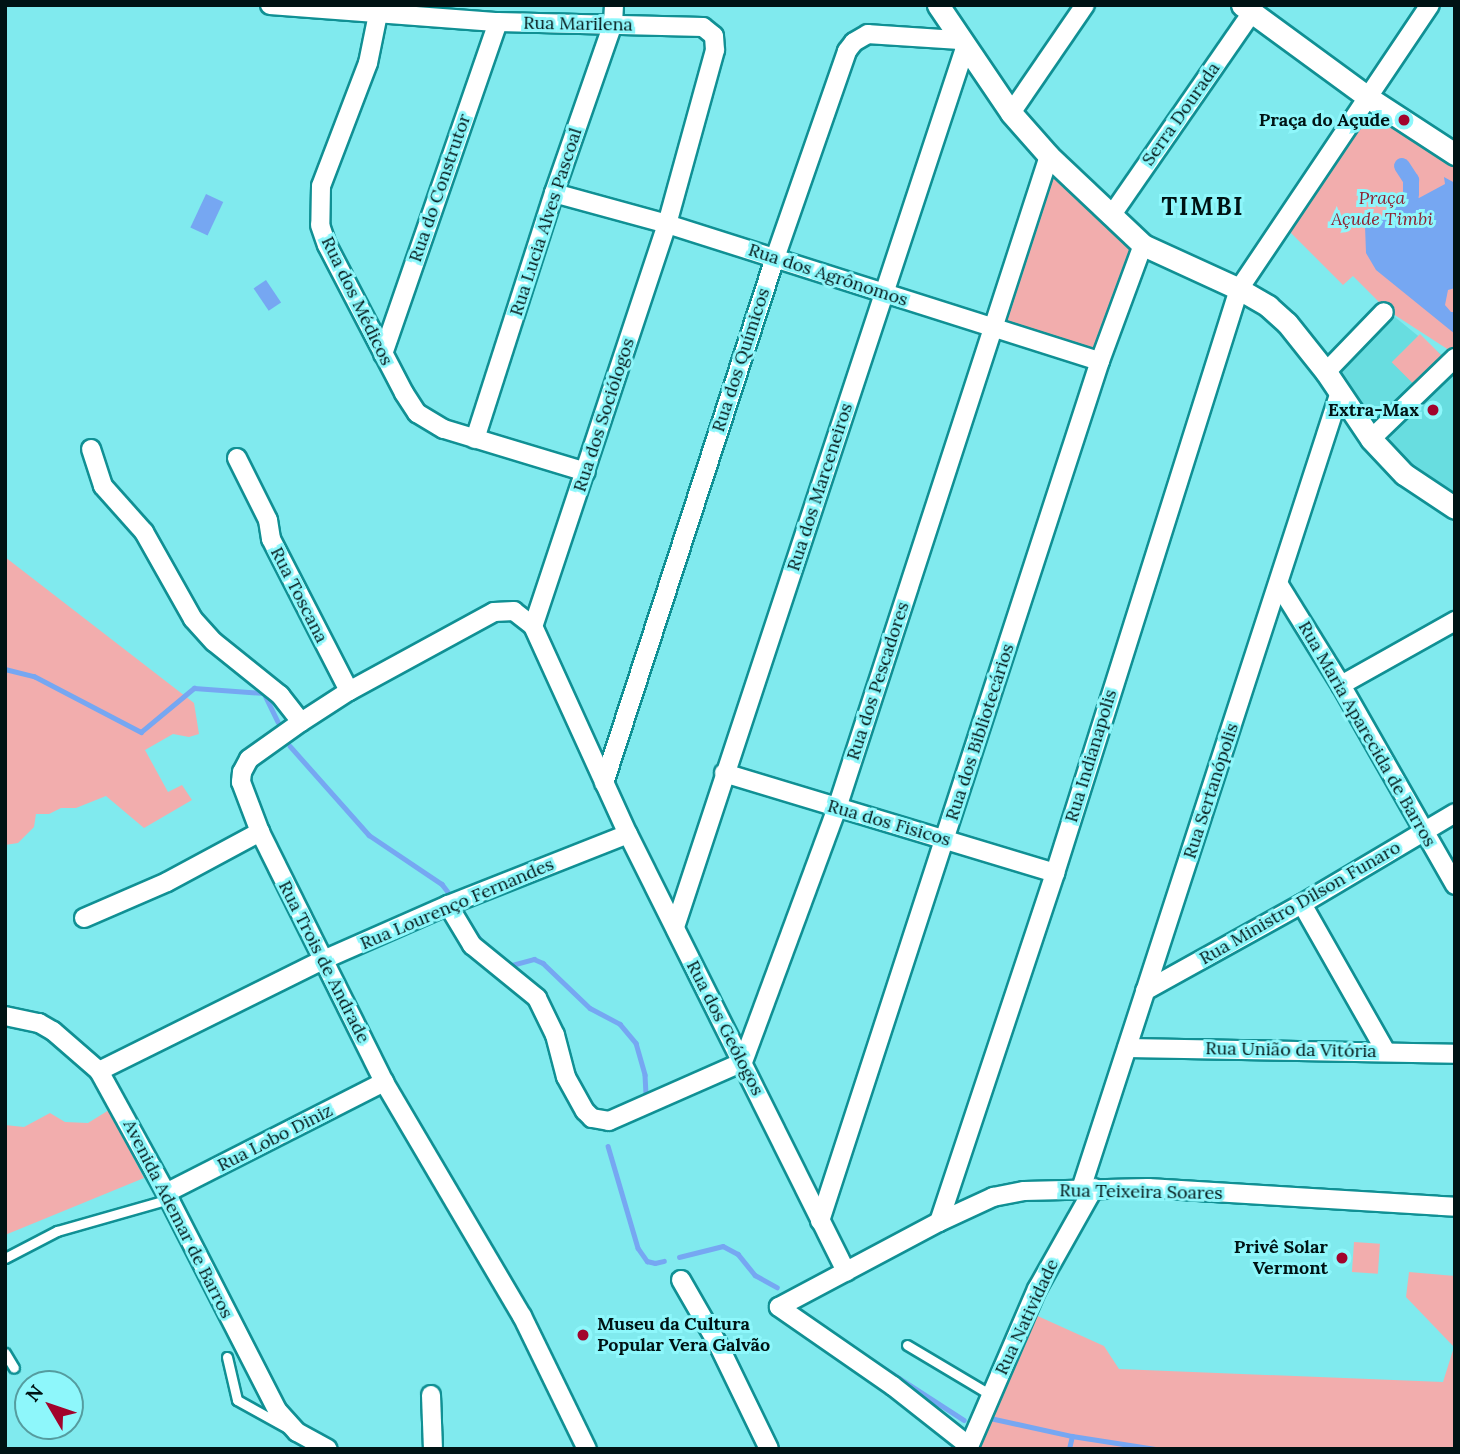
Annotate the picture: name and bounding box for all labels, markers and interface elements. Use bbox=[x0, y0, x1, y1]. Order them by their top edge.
street label: Rua Marilena bbox=[523, 12, 633, 36]
street label: Serra Dourada bbox=[1137, 58, 1225, 170]
place label: Praça do Açude bbox=[1259, 109, 1390, 131]
street label: Rua do Construtor bbox=[405, 111, 475, 265]
marker: Praça do Açude bbox=[1396, 112, 1412, 128]
street label: Rua Lucia Alves Pascoal bbox=[505, 125, 587, 319]
park label: Praça Açude Timbi bbox=[1331, 188, 1433, 230]
district label: TIMBI bbox=[1162, 193, 1244, 221]
street label: Rua dos Médicos bbox=[316, 233, 398, 369]
street label: Rua dos Agrônomos bbox=[746, 239, 910, 311]
street label: Rua dos Químicos bbox=[708, 285, 774, 435]
street label: Rua dos Sociólogos bbox=[569, 335, 639, 495]
place label: Extra-Max bbox=[1328, 399, 1419, 421]
street label: Rua dos Marceneiros bbox=[783, 400, 857, 574]
marker: Extra-Max bbox=[1425, 402, 1441, 418]
street label: Rua Toscana bbox=[266, 543, 332, 647]
street label: Rua dos Pescadores bbox=[842, 599, 914, 763]
street label: Rua Maria Aparecida de Barros bbox=[1293, 617, 1441, 851]
street label: Rua dos Bibliotecários bbox=[941, 641, 1019, 823]
street label: Rua Indianapolis bbox=[1061, 687, 1121, 825]
street label: Rua Sertanópolis bbox=[1179, 721, 1243, 861]
street label: Rua dos Fisicos bbox=[825, 795, 953, 851]
street label: Rua Ministro Dilson Funaro bbox=[1196, 836, 1404, 970]
street label: Rua Lourenço Fernandes bbox=[357, 853, 557, 955]
street label: Rua Trois de Andrade bbox=[274, 877, 374, 1047]
street label: Rua dos Geólogos bbox=[682, 957, 768, 1099]
street label: Rua União da Vitória bbox=[1205, 1038, 1377, 1062]
street label: Rua Lobo Diniz bbox=[214, 1100, 336, 1176]
street label: Avenida Ademar de Barros bbox=[118, 1116, 238, 1322]
street label: Rua Teixeira Soares bbox=[1059, 1180, 1223, 1204]
place label: Privê Solar Vermont bbox=[1234, 1237, 1328, 1280]
marker: Privê Solar Vermont bbox=[1334, 1250, 1350, 1266]
street label: Rua Natividade bbox=[991, 1256, 1063, 1378]
place label: Museu da Cultura Popular Vera Galvão bbox=[597, 1314, 770, 1356]
marker: Museu da Cultura Popular Vera Galvão bbox=[575, 1327, 591, 1343]
north arrow bbox=[14, 1370, 84, 1440]
text: N bbox=[20, 1380, 48, 1406]

